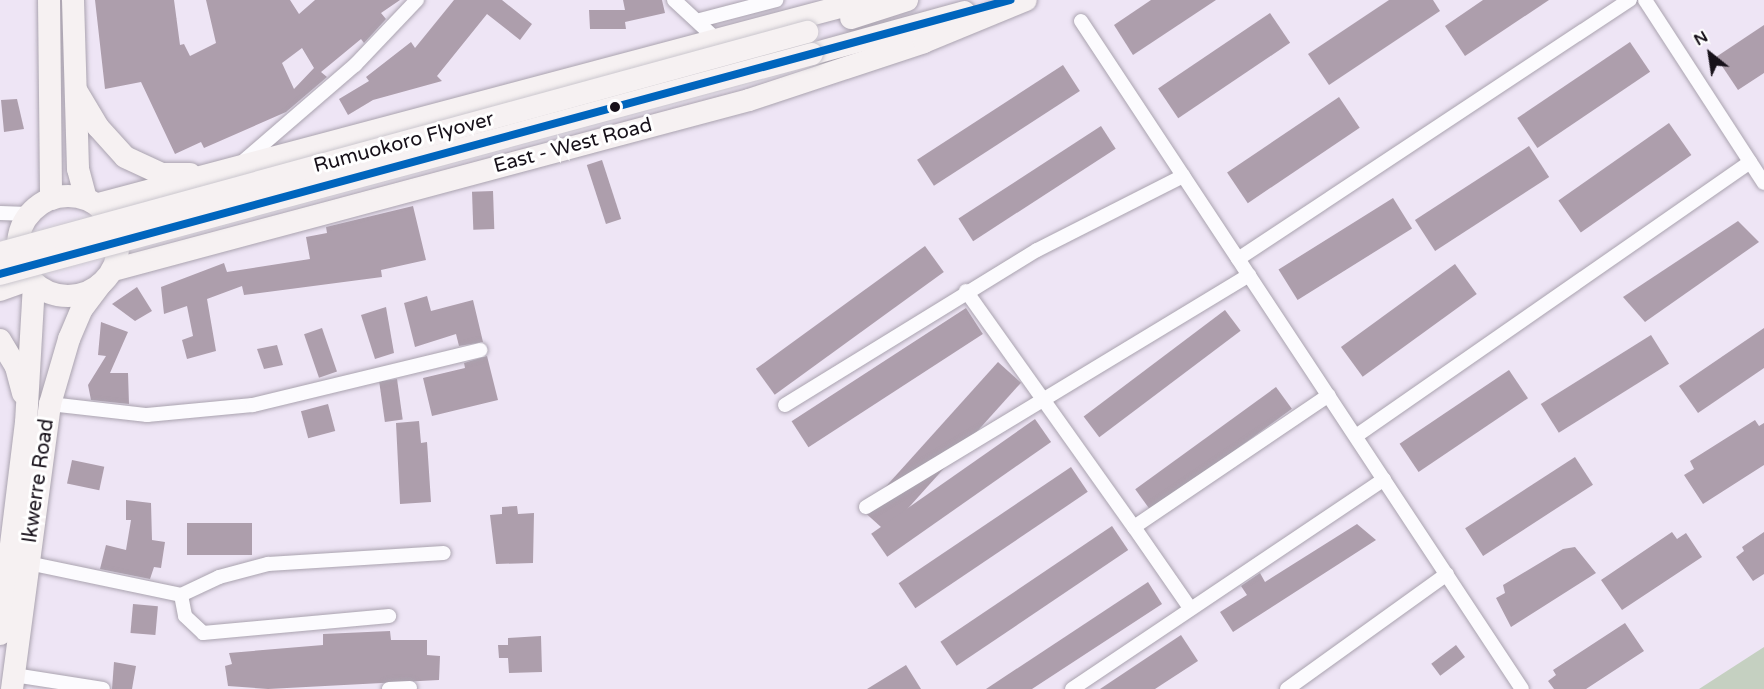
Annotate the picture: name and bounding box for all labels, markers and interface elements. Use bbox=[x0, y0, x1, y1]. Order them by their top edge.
north arrow bbox=[1680, 24, 1740, 84]
text: N bbox=[1690, 27, 1712, 50]
unlabelled marker bbox=[609, 101, 621, 113]
street label: Rumuokoro Flyover bbox=[311, 107, 497, 179]
street label: East - West Road bbox=[491, 113, 655, 179]
street label: Ikwerre Road bbox=[18, 417, 60, 545]

